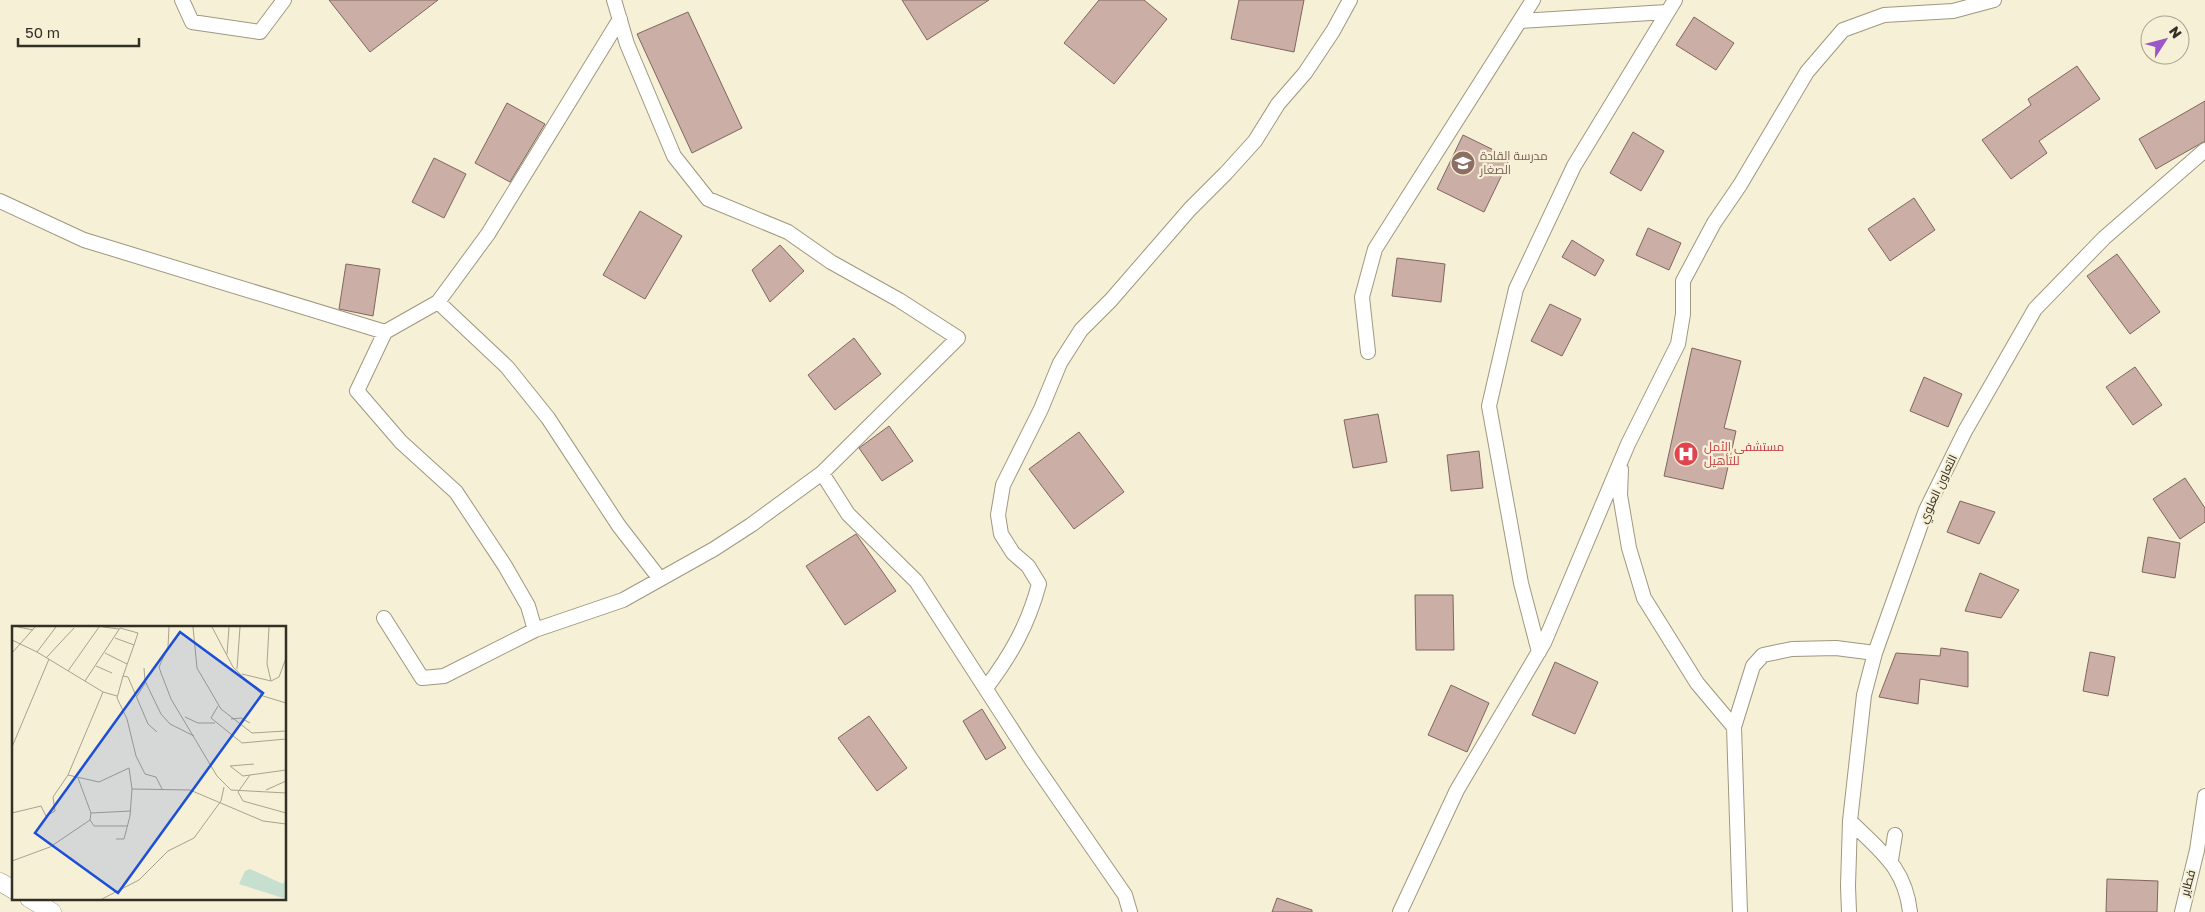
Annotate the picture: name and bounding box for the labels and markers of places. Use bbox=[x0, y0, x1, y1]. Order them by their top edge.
place label: مدرسة القادة الصغار bbox=[1479, 148, 1548, 177]
school or university icon: مدرسة القادة الصغار bbox=[1450, 150, 1476, 176]
place label: مستشفى الأمل للتأهيل bbox=[1704, 439, 1784, 468]
hospital icon: مستشفى الأمل للتأهيل bbox=[1673, 441, 1699, 467]

